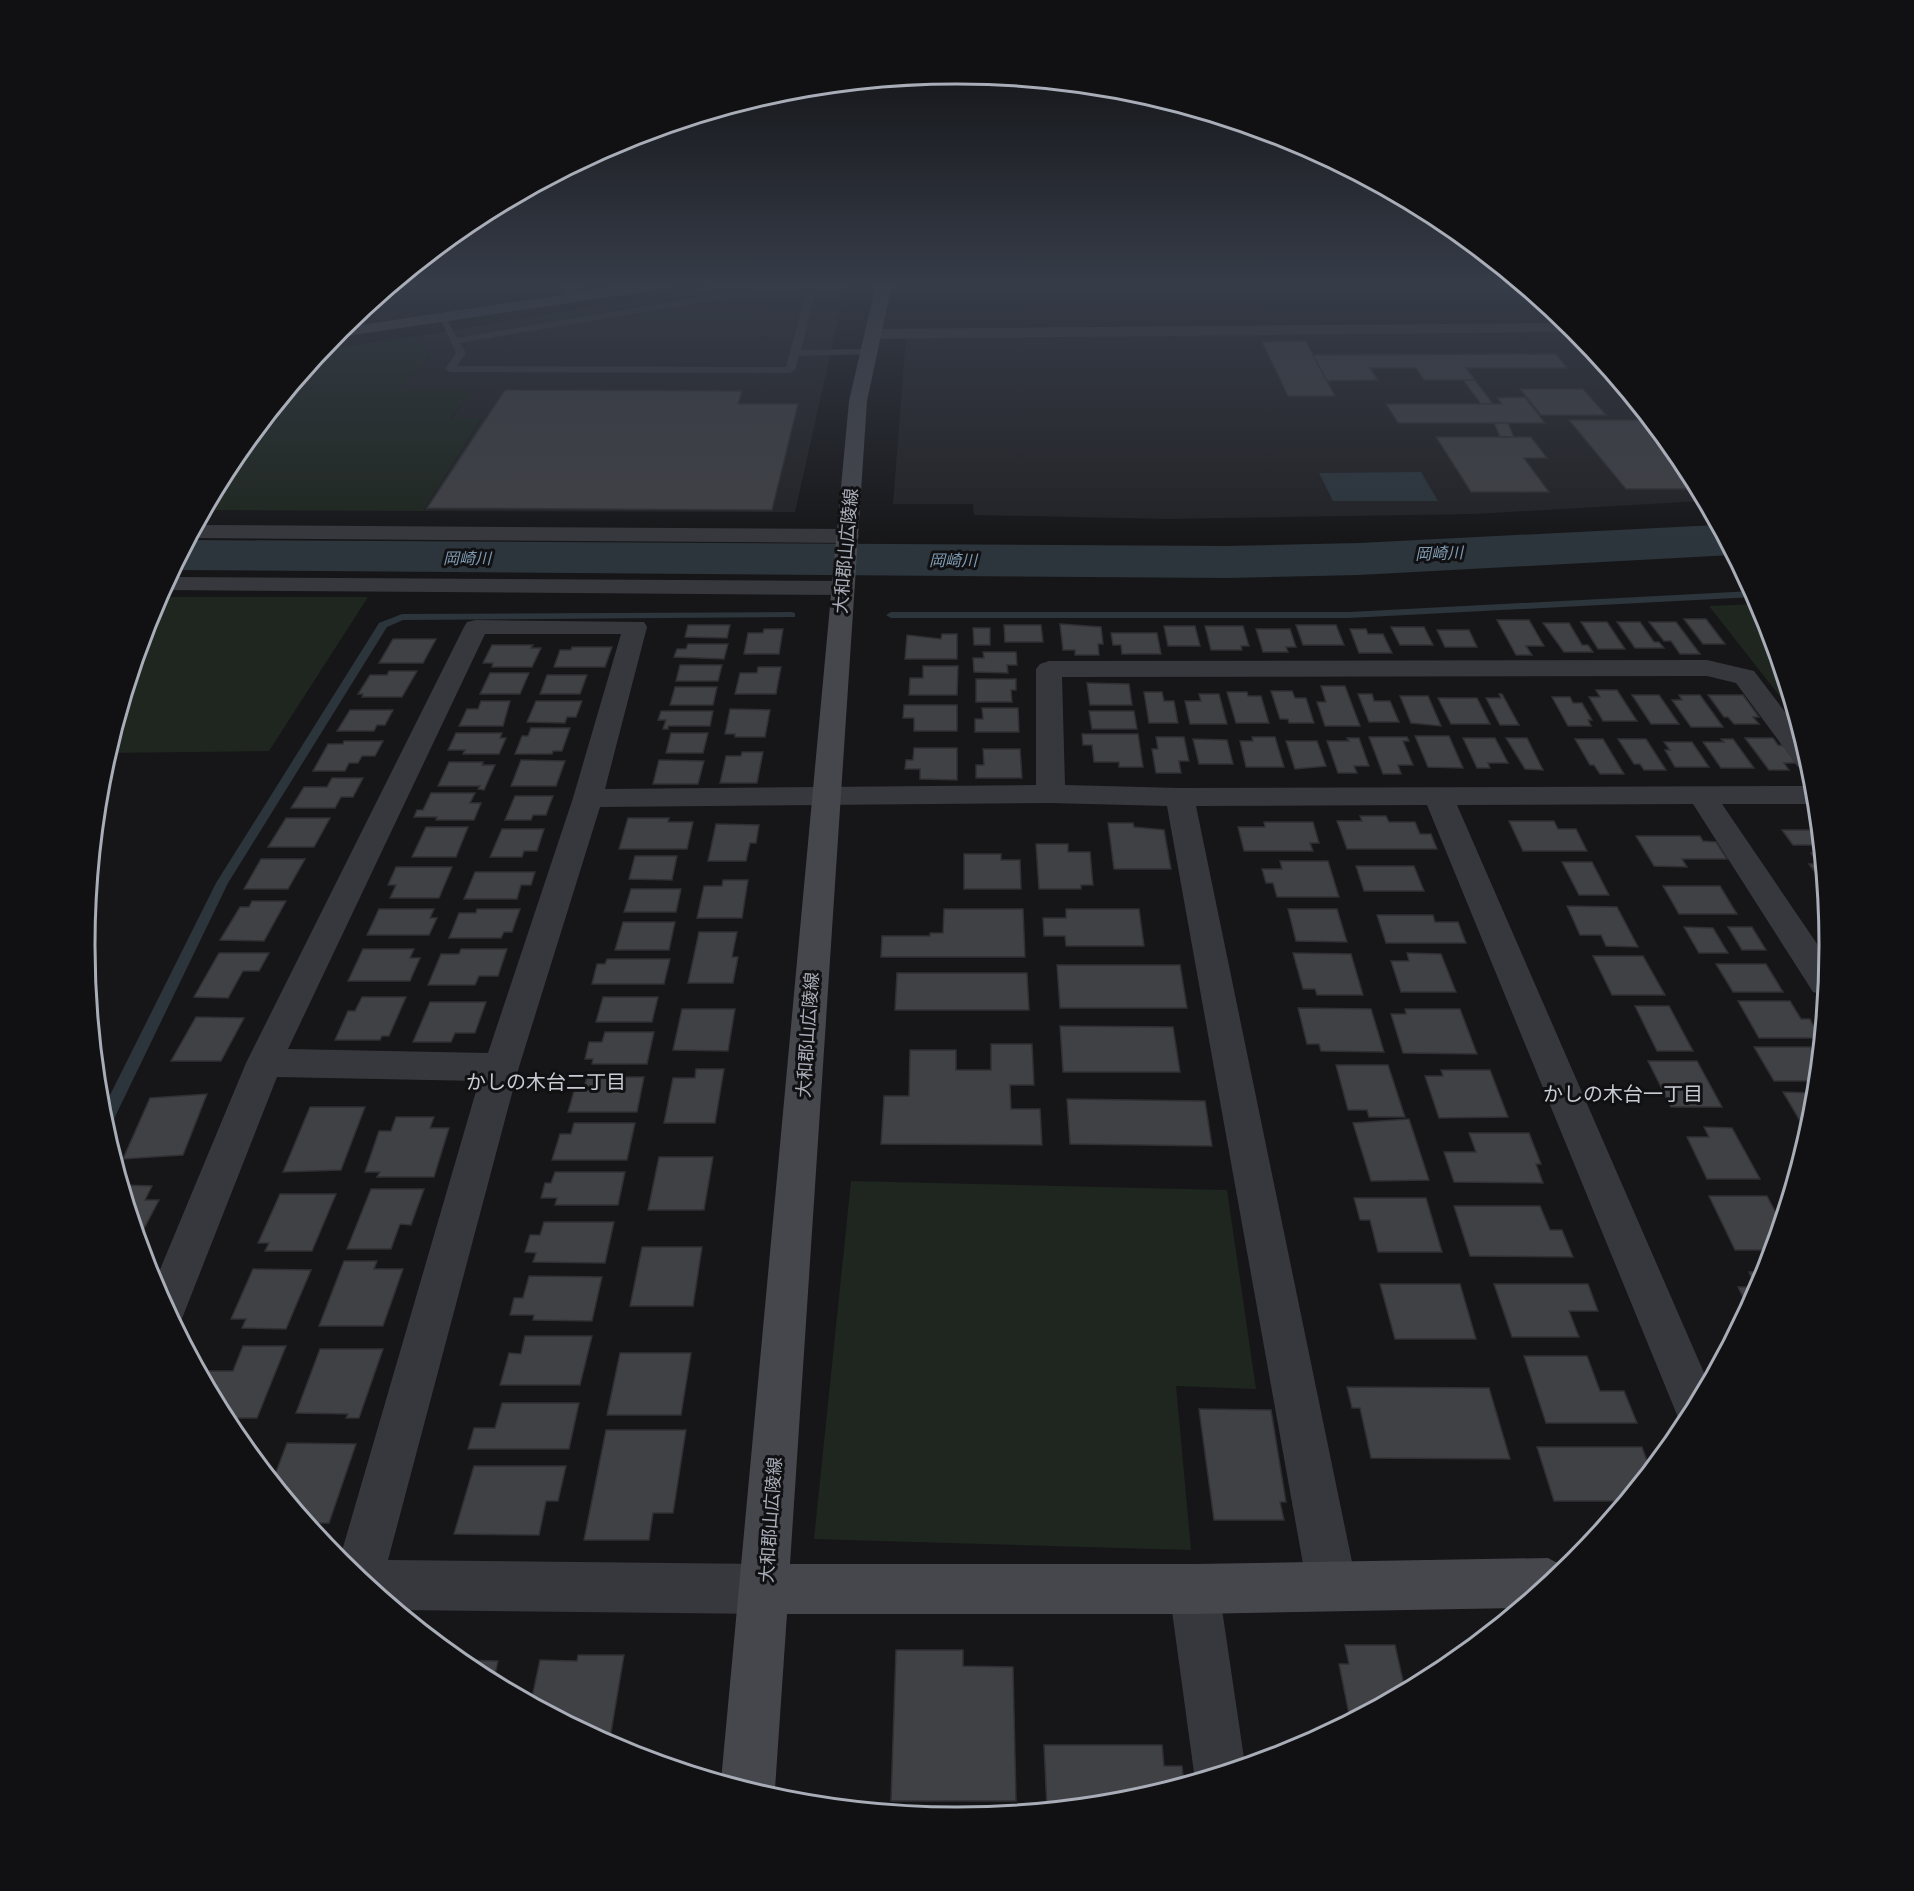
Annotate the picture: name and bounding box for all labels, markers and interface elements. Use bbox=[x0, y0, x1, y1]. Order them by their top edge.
street label: 大和郡山広陵線 bbox=[831, 487, 862, 615]
water label: 岡崎川 bbox=[1415, 544, 1465, 565]
water label: 岡崎川 bbox=[443, 550, 493, 569]
water label: 岡崎川 bbox=[929, 552, 979, 571]
street label: 大和郡山広陵線 bbox=[794, 971, 823, 1099]
district label: かしの木台二丁目 bbox=[466, 1071, 626, 1095]
district label: かしの木台一丁目 bbox=[1543, 1083, 1703, 1107]
street label: 大和郡山広陵線 bbox=[757, 1456, 786, 1584]

